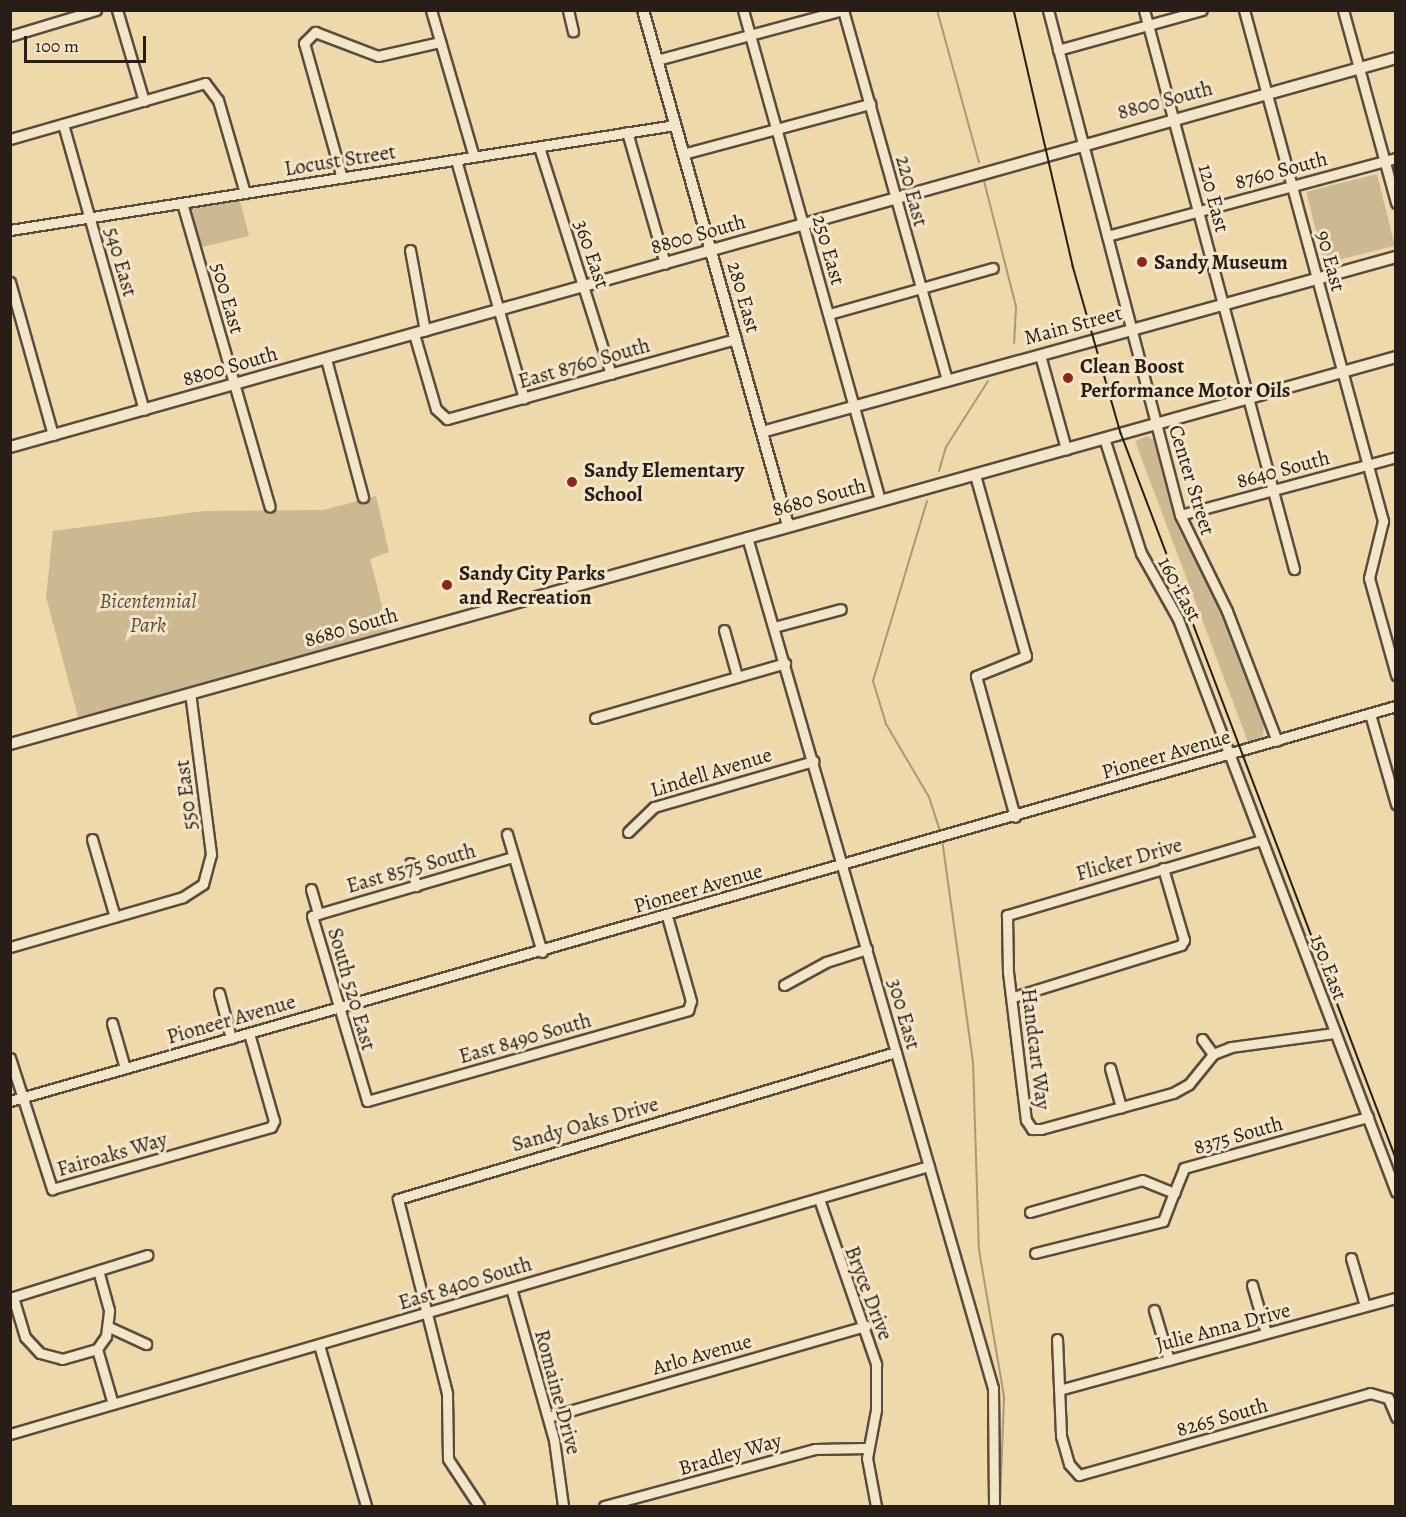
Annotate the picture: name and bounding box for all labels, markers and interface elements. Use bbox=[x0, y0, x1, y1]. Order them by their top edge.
scale bar bbox=[27, 24, 148, 62]
text: 100 m bbox=[35, 34, 79, 58]
street label: 8800 South bbox=[1115, 75, 1215, 125]
street label: Locust Street bbox=[282, 139, 398, 181]
street label: 8760 South bbox=[1232, 146, 1330, 194]
street label: 220 East bbox=[890, 153, 934, 229]
street label: 120 East bbox=[1193, 161, 1235, 235]
street label: 8800 South bbox=[648, 208, 748, 260]
street label: 250 East bbox=[807, 212, 851, 288]
street label: 360 East bbox=[569, 216, 615, 292]
street label: 540 East bbox=[99, 224, 143, 300]
street label: 90 East bbox=[1311, 228, 1351, 294]
place label: Sandy Museum bbox=[1154, 249, 1288, 275]
marker: Sandy Museum bbox=[1135, 255, 1149, 269]
street label: 280 East bbox=[722, 259, 766, 335]
street label: 500 East bbox=[206, 260, 250, 336]
street label: Main Street bbox=[1021, 300, 1125, 350]
street label: East 8760 South bbox=[515, 332, 653, 394]
street label: 8800 South bbox=[180, 340, 280, 392]
place label: Clean Boost Performance Motor Oils bbox=[1080, 353, 1290, 403]
marker: Clean Boost Performance Motor Oils bbox=[1061, 371, 1075, 385]
street label: Center Street bbox=[1163, 422, 1221, 538]
street label: 8640 South bbox=[1234, 444, 1332, 494]
place label: Sandy Elementary School bbox=[584, 457, 744, 507]
street label: 8680 South bbox=[769, 472, 869, 522]
marker: Sandy Elementary School bbox=[565, 475, 579, 489]
street label: 160 East bbox=[1153, 552, 1207, 626]
place label: Sandy City Parks and Recreation bbox=[459, 560, 605, 610]
marker: Sandy City Parks and Recreation bbox=[440, 578, 454, 592]
park label: Bicentennial Park bbox=[100, 588, 196, 638]
street label: 8680 South bbox=[301, 602, 401, 652]
street label: Pioneer Avenue bbox=[1099, 724, 1233, 784]
street label: Lindell Avenue bbox=[647, 742, 775, 802]
street label: 550 East bbox=[169, 758, 203, 832]
street label: Flicker Drive bbox=[1073, 832, 1185, 886]
street label: East 8575 South bbox=[344, 838, 478, 898]
street label: Pioneer Avenue bbox=[631, 858, 765, 918]
street label: South 520 East bbox=[322, 925, 382, 1053]
street label: 150 East bbox=[1305, 930, 1353, 1004]
street label: 300 East bbox=[882, 976, 926, 1052]
street label: Handcart Way bbox=[1016, 987, 1056, 1111]
street label: Pioneer Avenue bbox=[164, 989, 298, 1049]
street label: East 8490 South bbox=[456, 1007, 594, 1069]
street label: Sandy Oaks Drive bbox=[509, 1091, 661, 1157]
street label: 8375 South bbox=[1191, 1110, 1285, 1160]
street label: Fairoaks Way bbox=[54, 1126, 170, 1182]
street label: Bryce Drive bbox=[839, 1242, 899, 1344]
street label: East 8400 South bbox=[395, 1251, 535, 1315]
street label: Julie Anna Drive bbox=[1153, 1297, 1293, 1357]
street label: Romaine Drive bbox=[529, 1327, 587, 1457]
street label: Arlo Avenue bbox=[649, 1328, 755, 1380]
street label: 8265 South bbox=[1173, 1392, 1271, 1442]
street label: Bradley Way bbox=[676, 1427, 784, 1481]

